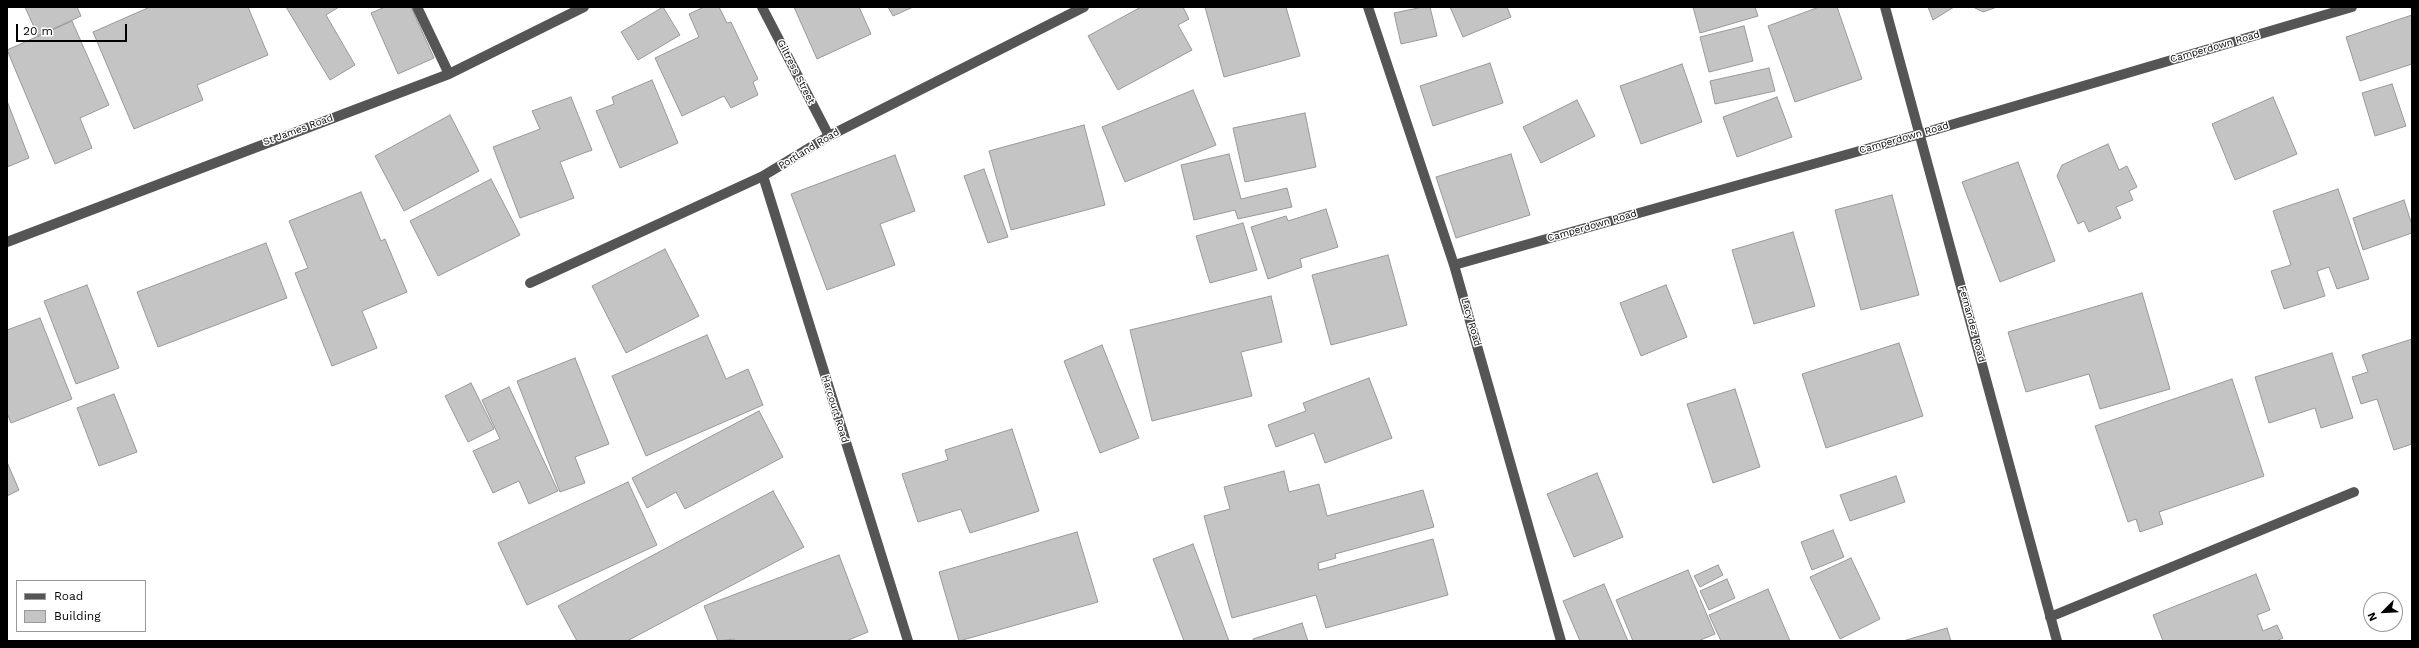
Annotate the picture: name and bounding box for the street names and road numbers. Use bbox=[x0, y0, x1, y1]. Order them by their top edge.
street label: Camperdown Road bbox=[2169, 28, 2261, 66]
street label: Giltress Street bbox=[775, 38, 817, 106]
street label: St James Road bbox=[261, 112, 335, 148]
street label: Camperdown Road bbox=[1858, 119, 1950, 157]
street label: Portland Road bbox=[776, 126, 842, 172]
street label: Camperdown Road bbox=[1546, 207, 1638, 245]
street label: Fernandez Road bbox=[1956, 284, 1988, 364]
street label: Lacy Road bbox=[1458, 296, 1484, 348]
street label: Harcourt Road bbox=[819, 374, 851, 444]

